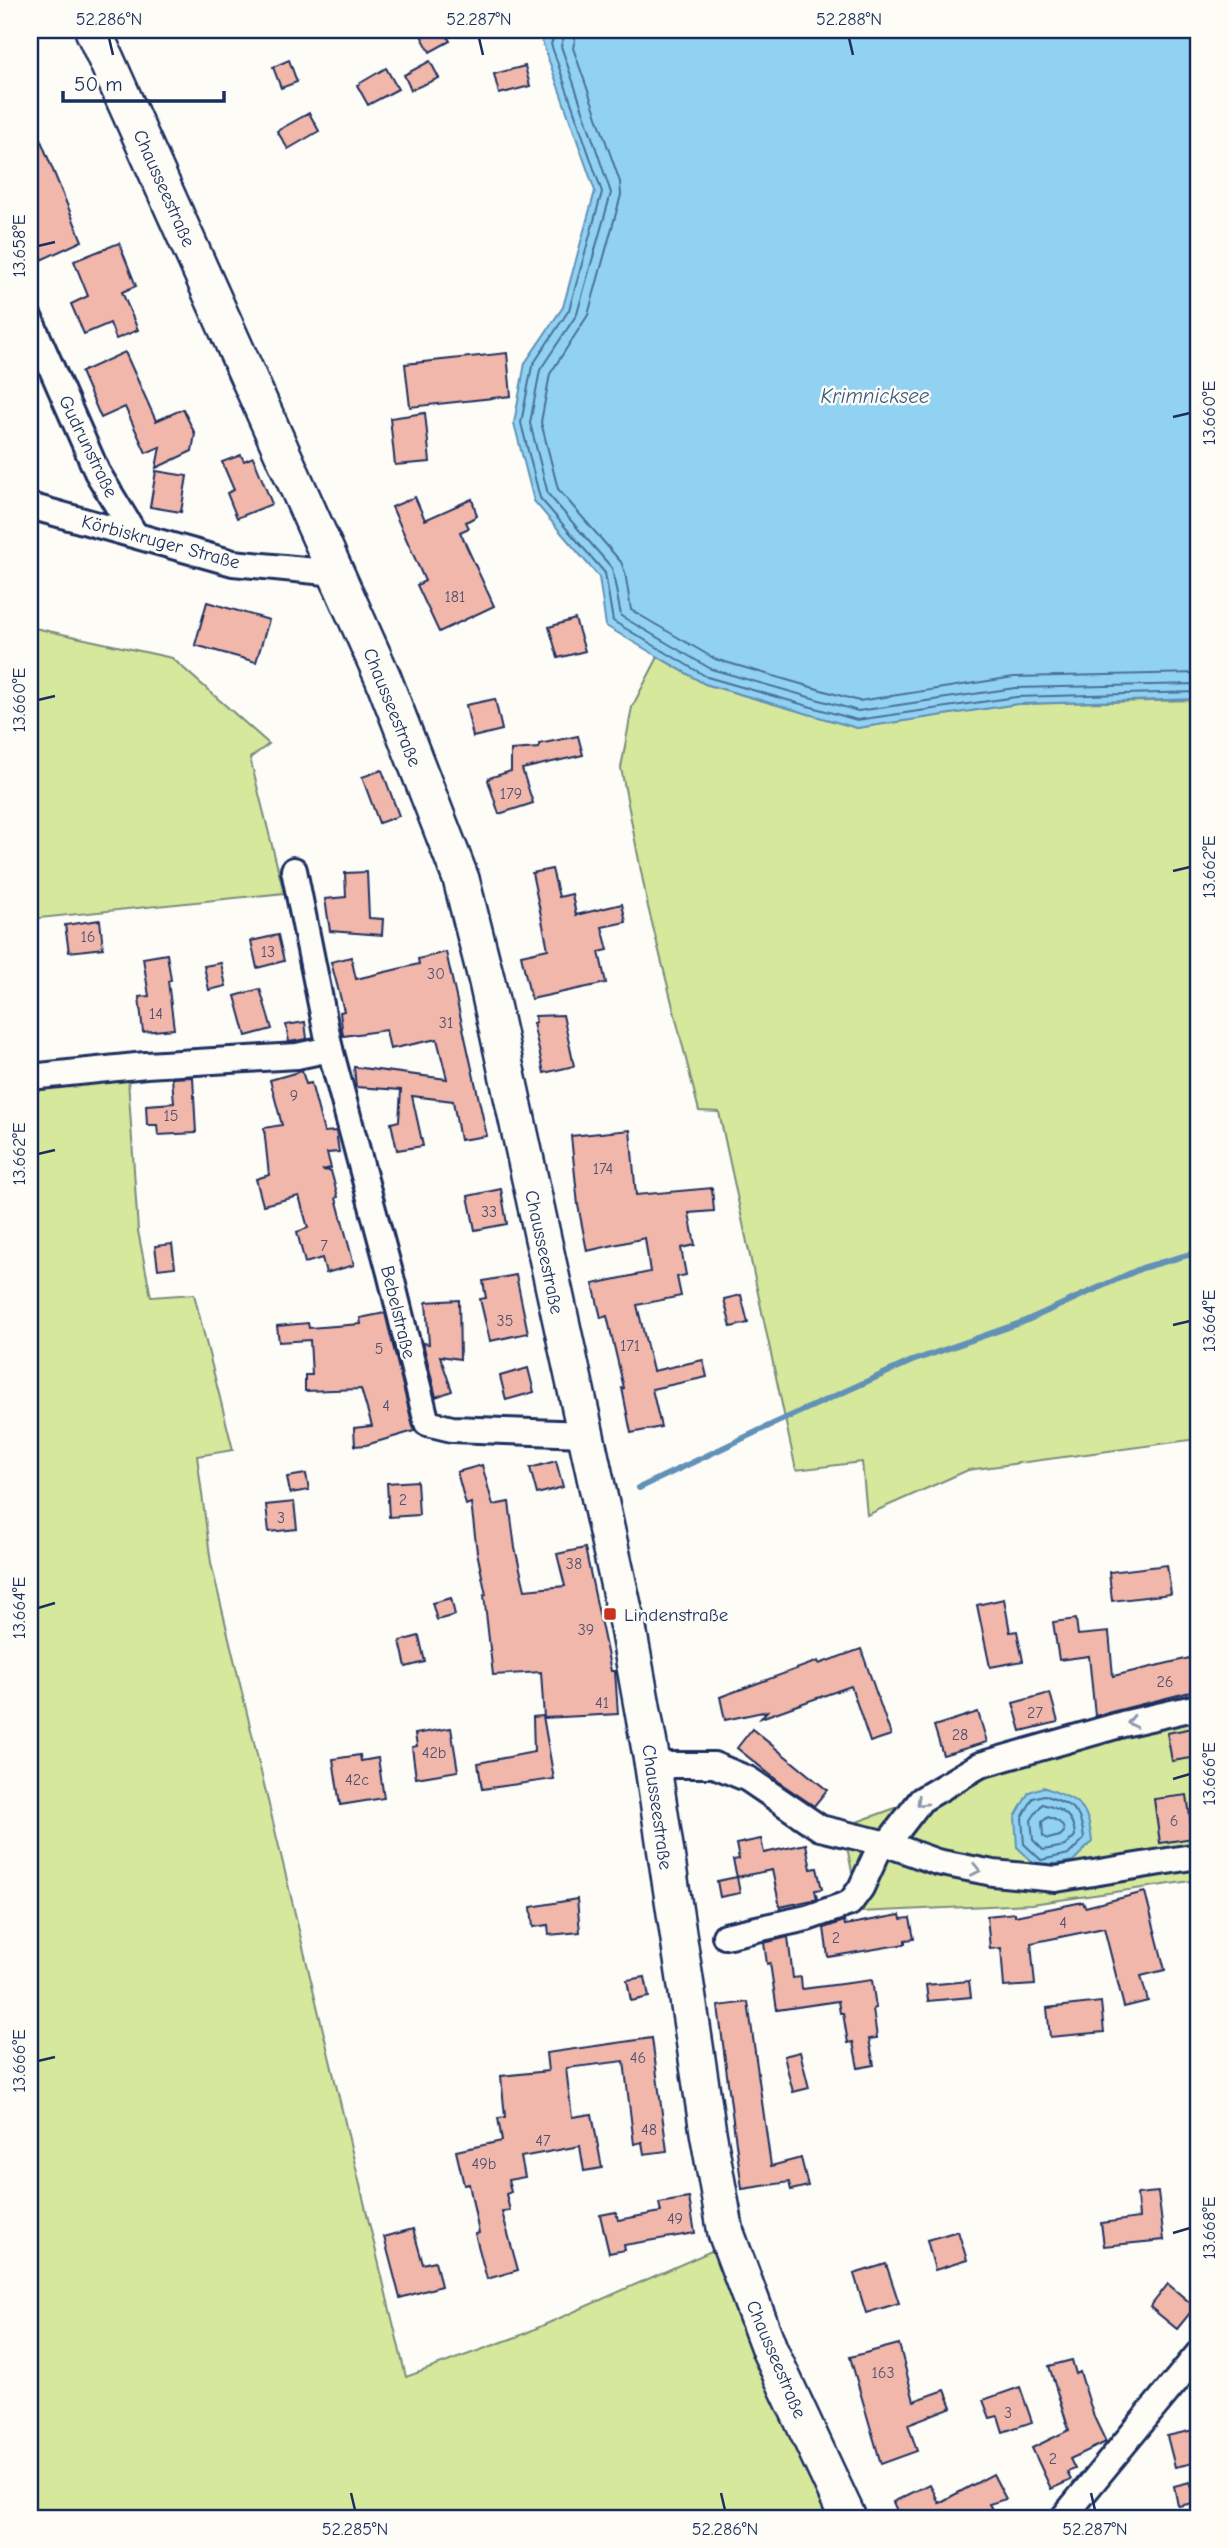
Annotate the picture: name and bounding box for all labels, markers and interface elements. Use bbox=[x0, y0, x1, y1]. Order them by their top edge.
text: 52.286°N bbox=[76, 9, 142, 30]
text: 52.287°N bbox=[446, 9, 512, 30]
text: 52.288°N bbox=[816, 9, 882, 30]
scale bar bbox=[63, 60, 224, 104]
text: 50 m bbox=[74, 72, 123, 96]
street label: Chausseestraße bbox=[128, 126, 200, 250]
text: 13.658°E bbox=[9, 214, 30, 278]
text: 13.660°E bbox=[1199, 380, 1220, 445]
water label: Krimnicksee bbox=[821, 384, 930, 408]
street label: Gudrunstraße bbox=[54, 392, 122, 501]
street label: Körbiskruger Straße bbox=[79, 510, 242, 574]
house number: 181 bbox=[445, 588, 465, 606]
street label: Chausseestraße bbox=[358, 645, 426, 770]
text: 13.660°E bbox=[9, 667, 30, 732]
house number: 179 bbox=[500, 785, 522, 803]
text: 13.662°E bbox=[1199, 835, 1220, 899]
house number: 16 bbox=[80, 928, 96, 946]
house number: 13 bbox=[261, 943, 275, 961]
house number: 30 bbox=[427, 965, 445, 983]
house number: 14 bbox=[149, 1005, 163, 1023]
house number: 31 bbox=[439, 1014, 453, 1032]
house number: 9 bbox=[290, 1087, 298, 1105]
house number: 15 bbox=[163, 1107, 179, 1125]
text: 13.662°E bbox=[9, 1122, 30, 1186]
house number: 174 bbox=[593, 1160, 613, 1178]
street label: Chausseestraße bbox=[520, 1188, 568, 1316]
house number: 33 bbox=[481, 1203, 497, 1221]
house number: 7 bbox=[320, 1237, 328, 1255]
street label: Bebelstraße bbox=[376, 1263, 420, 1361]
text: 13.664°E bbox=[1199, 1290, 1220, 1352]
house number: 35 bbox=[497, 1312, 513, 1330]
house number: 171 bbox=[620, 1337, 640, 1355]
house number: 5 bbox=[375, 1340, 383, 1358]
house number: 4 bbox=[382, 1397, 390, 1415]
house number: 2 bbox=[399, 1491, 407, 1509]
house number: 3 bbox=[277, 1509, 285, 1527]
house number: 38 bbox=[566, 1555, 582, 1573]
text: 13.664°E bbox=[9, 1577, 30, 1639]
place label: Lindenstraße bbox=[624, 1604, 728, 1626]
marker: Lindenstraße bbox=[602, 1606, 618, 1622]
house number: 39 bbox=[578, 1621, 594, 1639]
house number: 26 bbox=[1156, 1673, 1174, 1691]
house number: 41 bbox=[595, 1694, 609, 1712]
house number: 27 bbox=[1027, 1704, 1043, 1722]
one-way arrow bbox=[1126, 1714, 1138, 1729]
house number: 28 bbox=[952, 1726, 968, 1744]
text: 13.666°E bbox=[1199, 1742, 1220, 1806]
street label: Chausseestraße bbox=[637, 1743, 677, 1871]
house number: 42b bbox=[422, 1744, 446, 1762]
house number: 42c bbox=[345, 1771, 369, 1789]
one-way arrow bbox=[917, 1794, 930, 1807]
house number: 6 bbox=[1170, 1812, 1178, 1830]
one-way arrow bbox=[970, 1861, 982, 1876]
house number: 4 bbox=[1059, 1914, 1067, 1932]
house number: 2 bbox=[832, 1929, 840, 1947]
text: 13.666°E bbox=[9, 2029, 30, 2093]
house number: 46 bbox=[630, 2049, 646, 2067]
house number: 48 bbox=[641, 2121, 657, 2139]
house number: 47 bbox=[535, 2132, 551, 2150]
house number: 49b bbox=[472, 2155, 496, 2173]
text: 13.668°E bbox=[1199, 2196, 1220, 2260]
house number: 49 bbox=[667, 2210, 683, 2228]
street label: Chausseestraße bbox=[741, 2297, 811, 2422]
house number: 163 bbox=[871, 2364, 895, 2382]
house number: 3 bbox=[1004, 2404, 1012, 2422]
house number: 2 bbox=[1049, 2450, 1057, 2468]
text: 52.285°N bbox=[322, 2519, 388, 2540]
text: 52.286°N bbox=[692, 2519, 758, 2540]
text: 52.287°N bbox=[1062, 2519, 1128, 2540]

